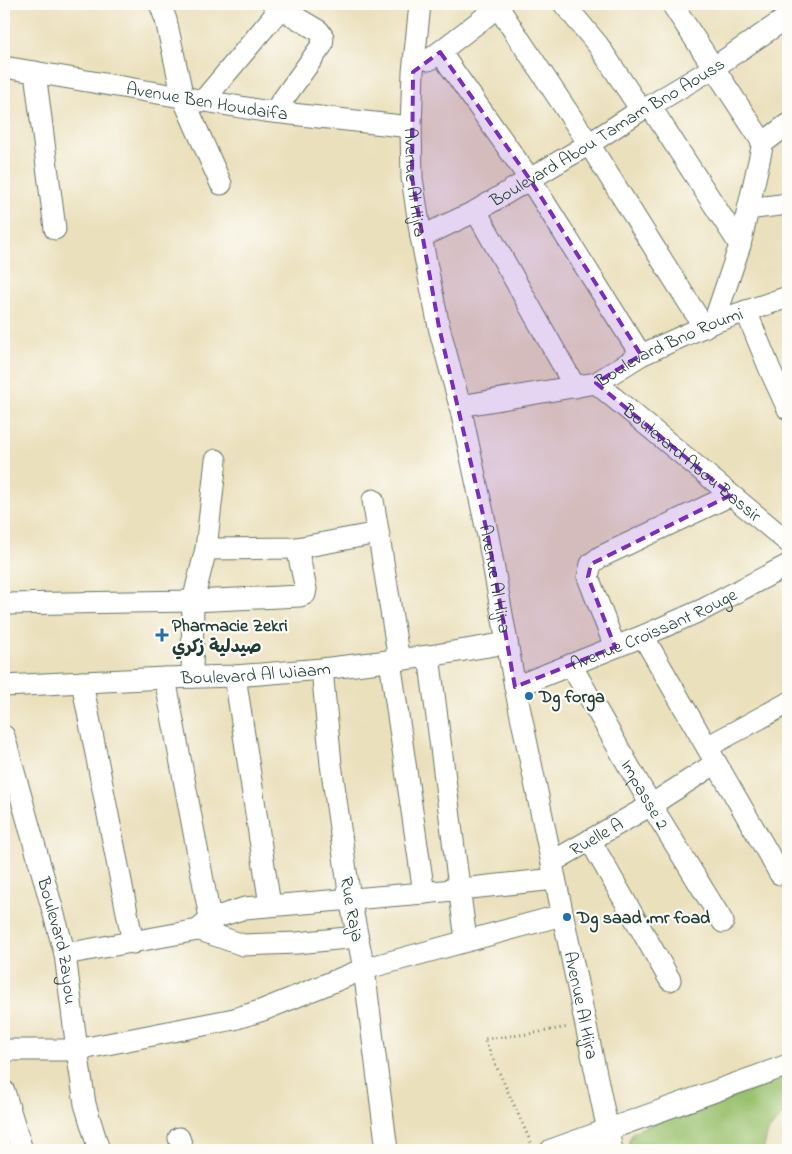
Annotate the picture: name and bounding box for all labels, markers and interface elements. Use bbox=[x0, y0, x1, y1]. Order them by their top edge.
street label: Boulevard Abou Tamam Bno Aouss bbox=[485, 52, 731, 215]
street label: Avenue Ben Houdaifa bbox=[124, 77, 289, 129]
street label: Avenue Al Hijra bbox=[396, 128, 432, 239]
street label: Boulevard Bno Roumi bbox=[590, 302, 747, 396]
street label: Boulevard Abou Bassir bbox=[615, 398, 766, 530]
street label: Avenue Al Hijra bbox=[471, 523, 516, 635]
street label: Avenue Croissant Rouge bbox=[567, 582, 743, 679]
place label: Pharmacie Zekri صيدلية زكري bbox=[172, 614, 288, 661]
marker: Pharmacie Zekri صيدلية زكري bbox=[156, 629, 168, 641]
street label: Boulevard Al Wiaam bbox=[180, 657, 332, 693]
place label: Dg forga bbox=[538, 685, 605, 712]
marker: Dg forga bbox=[523, 690, 535, 702]
street label: Impasse 2 bbox=[613, 755, 674, 836]
street label: Ruelle A bbox=[566, 813, 629, 864]
street label: Boulevard Zayou bbox=[29, 874, 82, 1006]
street label: Rue Raja bbox=[332, 875, 369, 944]
place label: Dg saad .mr foad bbox=[576, 906, 711, 933]
marker: Dg saad .mr foad bbox=[561, 911, 573, 923]
street label: Avenue Al Hijra bbox=[556, 949, 604, 1062]

